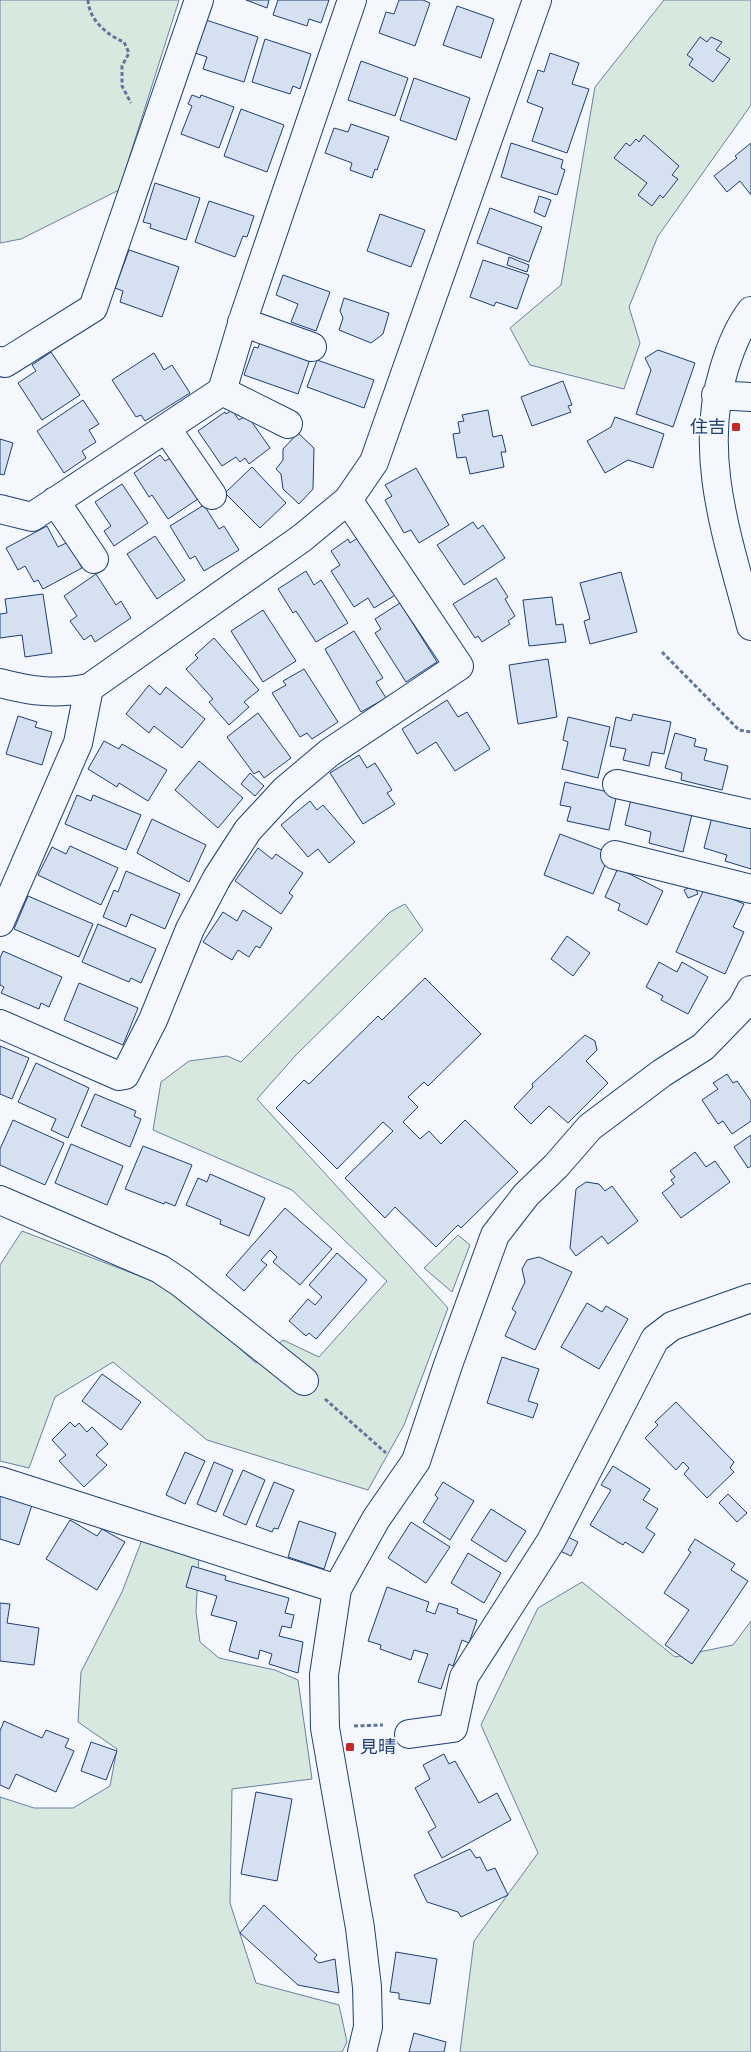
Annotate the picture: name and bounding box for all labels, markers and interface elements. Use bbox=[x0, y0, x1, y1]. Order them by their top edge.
place label: 住吉 bbox=[690, 416, 726, 437]
marker: 住吉 bbox=[730, 421, 742, 433]
place label: 見晴 bbox=[360, 1736, 396, 1757]
marker: 見晴 bbox=[344, 1741, 356, 1753]

